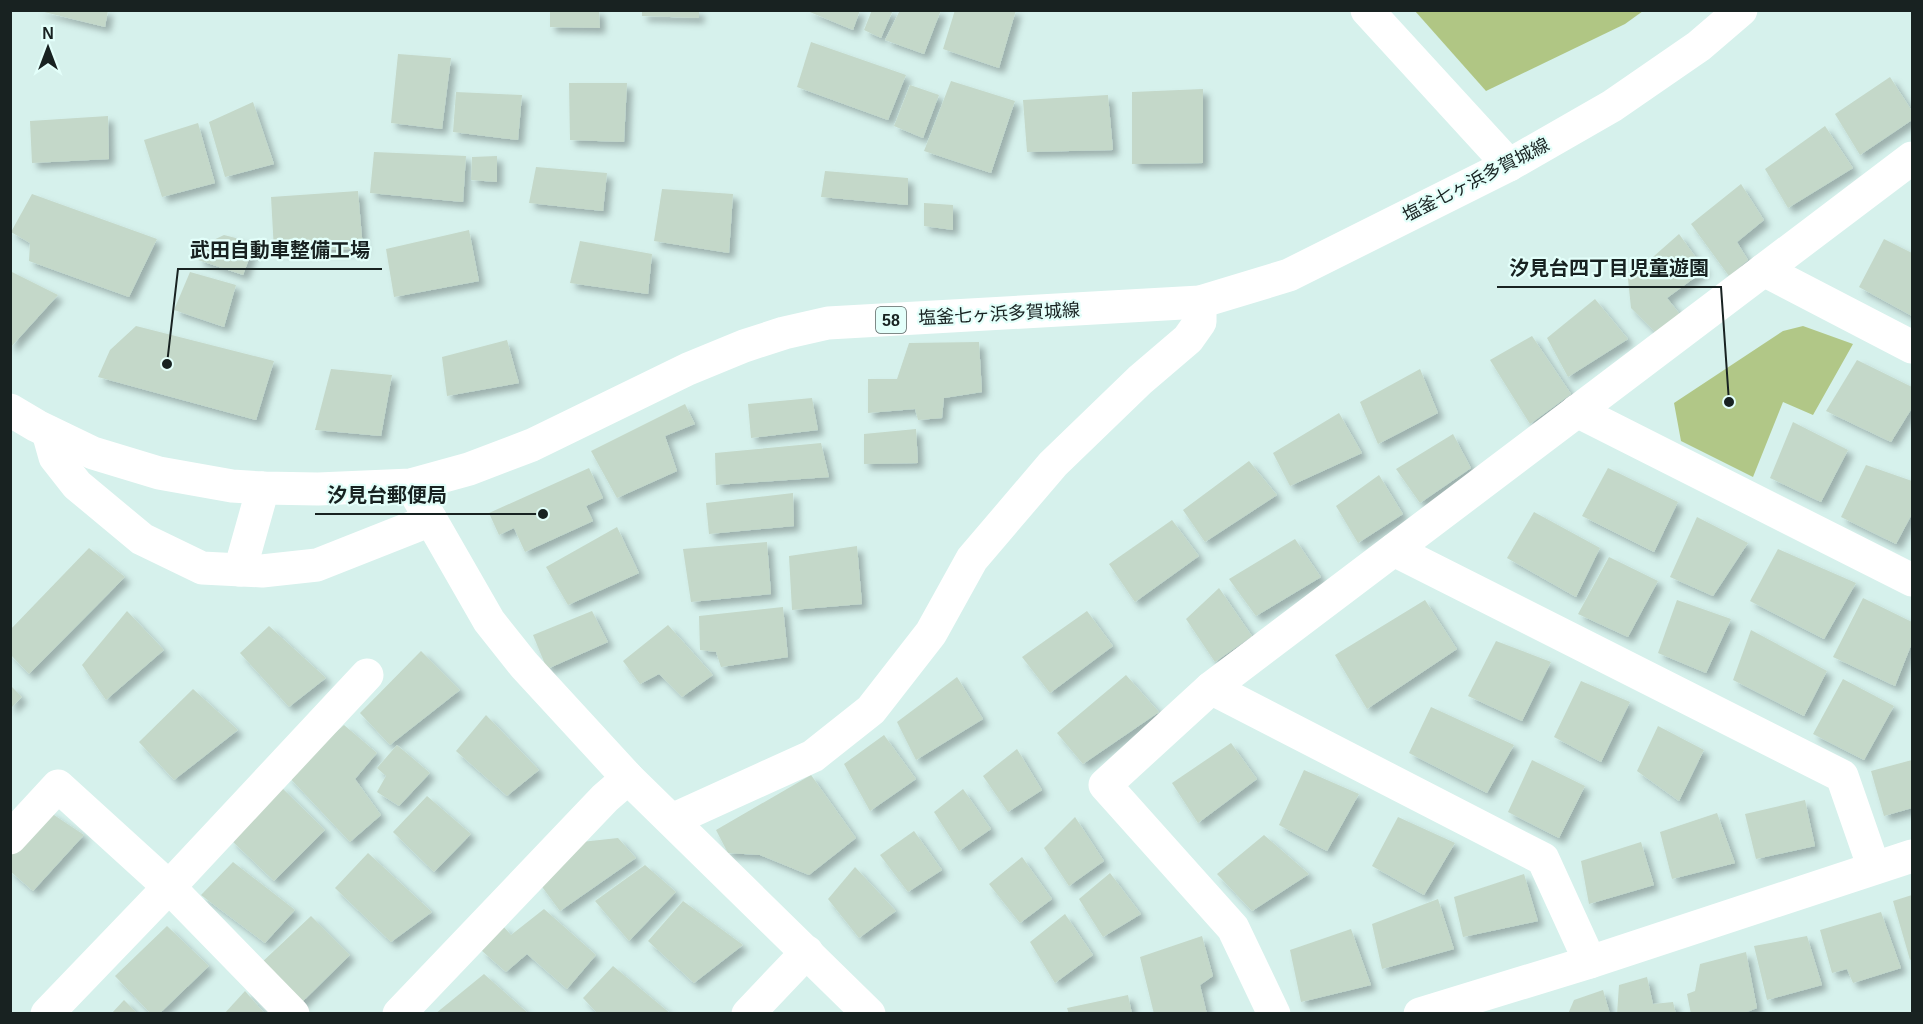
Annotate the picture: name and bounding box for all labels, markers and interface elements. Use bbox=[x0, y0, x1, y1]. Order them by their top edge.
north arrow bbox=[18, 18, 78, 78]
text: N bbox=[42, 25, 54, 42]
street label: 塩釜七ヶ浜多賀城線 bbox=[1399, 134, 1553, 226]
callout: 武田自動車整備工場 bbox=[178, 231, 382, 269]
text: 武田自動車整備工場 bbox=[190, 239, 370, 261]
callout: 汐見台四丁目児童遊園 bbox=[1497, 249, 1721, 287]
text: 汐見台四丁目児童遊園 bbox=[1509, 257, 1709, 279]
street label: 塩釜七ヶ浜多賀城線 bbox=[918, 300, 1080, 328]
road number: 58 bbox=[876, 307, 906, 333]
callout: 汐見台郵便局 bbox=[315, 476, 459, 514]
text: 汐見台郵便局 bbox=[327, 484, 447, 506]

